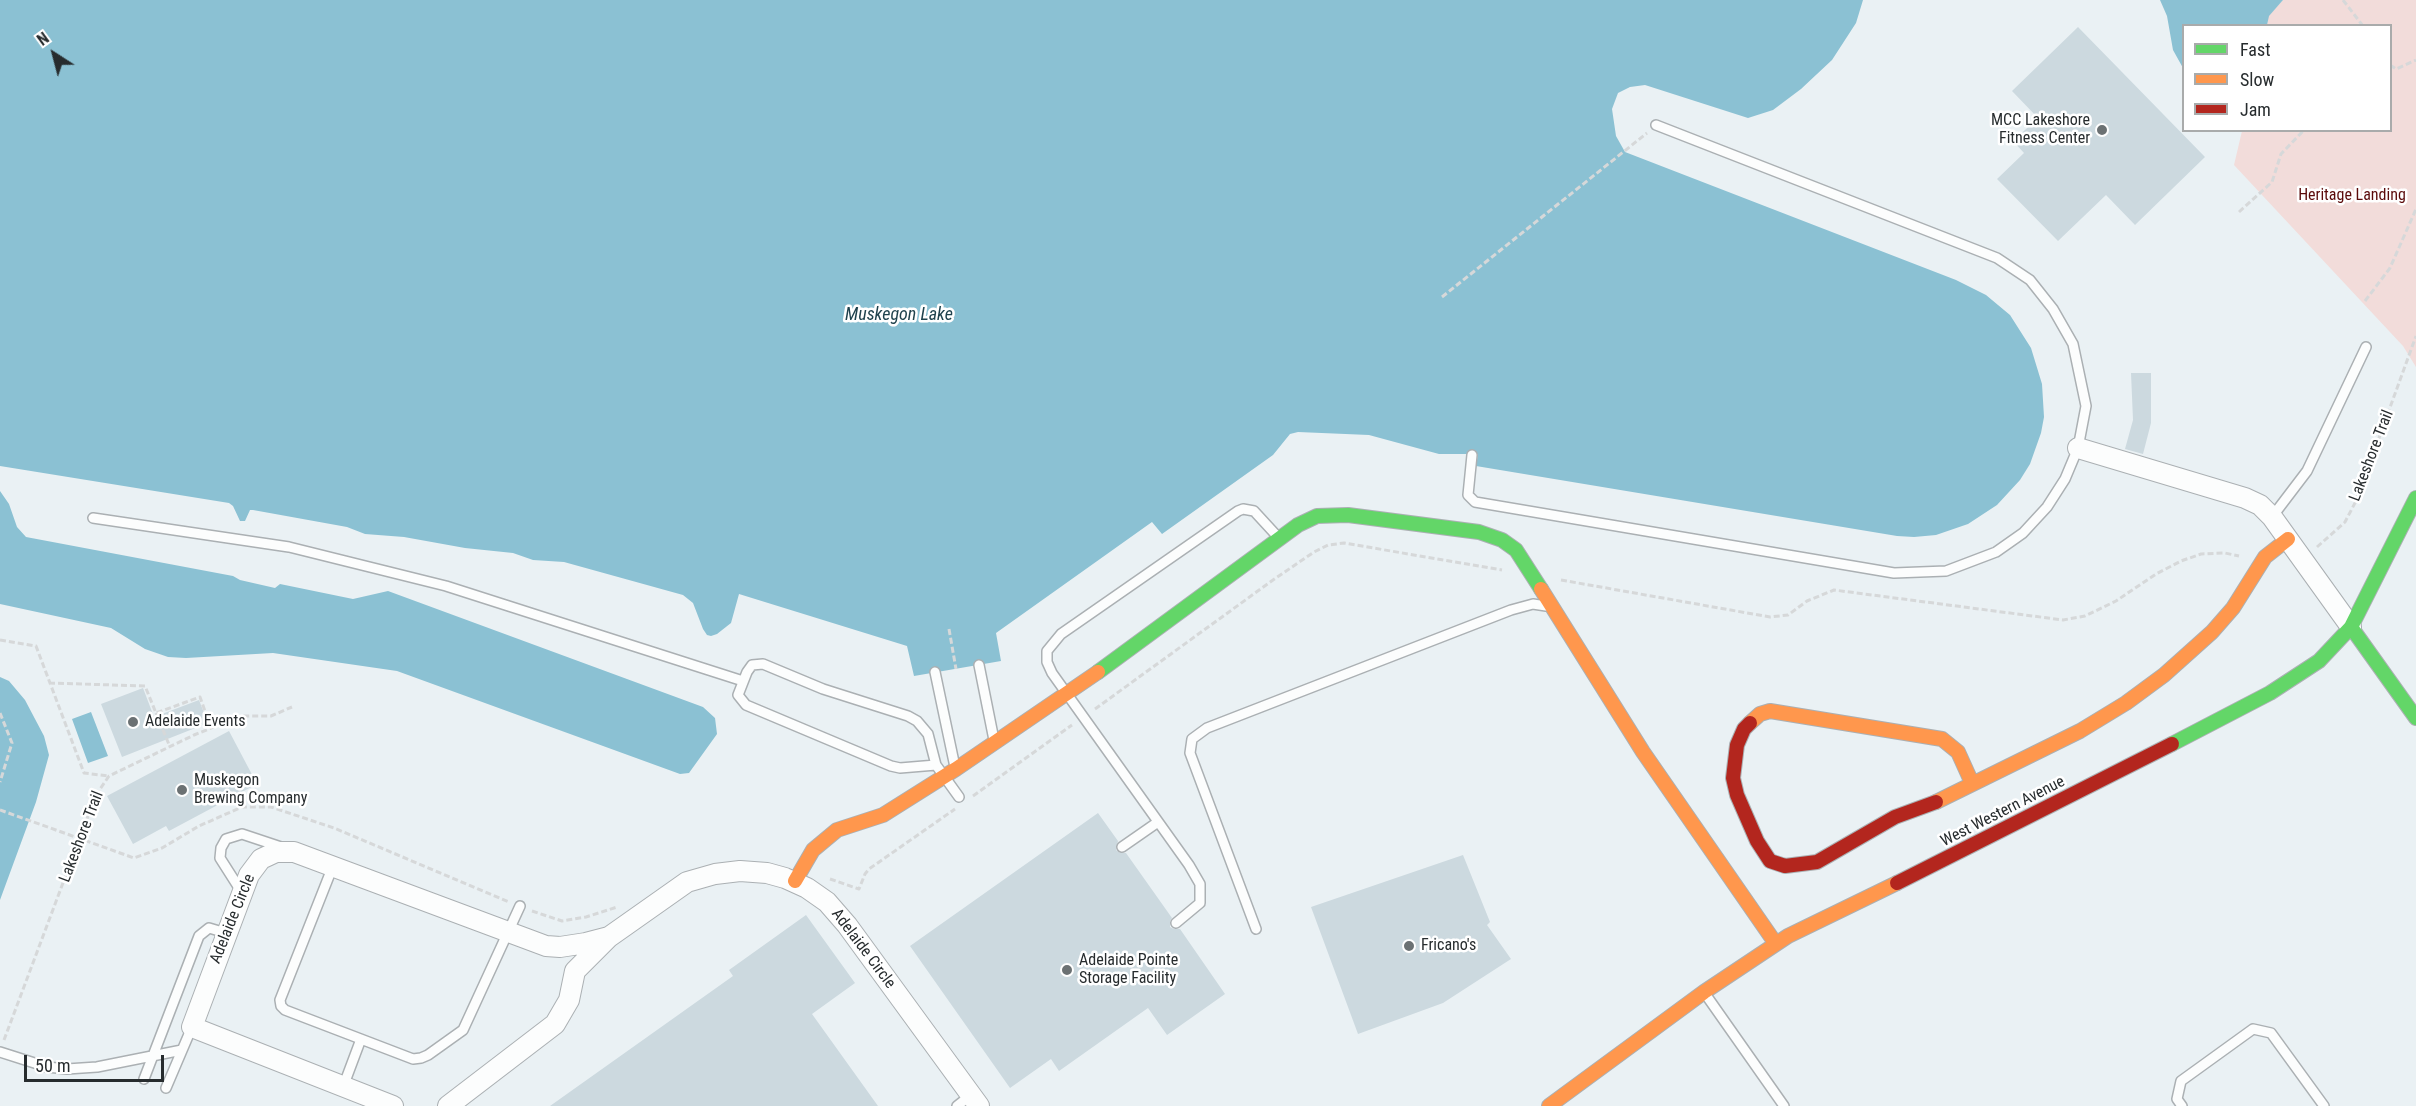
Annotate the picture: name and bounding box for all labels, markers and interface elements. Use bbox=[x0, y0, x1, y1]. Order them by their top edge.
north arrow bbox=[24, 24, 84, 84]
legend bbox=[2182, 24, 2392, 132]
text: N bbox=[34, 28, 53, 50]
text: Fast bbox=[2240, 39, 2271, 60]
text: Slow bbox=[2240, 69, 2274, 90]
text: Jam bbox=[2240, 99, 2271, 120]
place label: MCC Lakeshore Fitness Center bbox=[1991, 111, 2090, 149]
marker: MCC Lakeshore Fitness Center bbox=[2095, 123, 2109, 137]
park label: Heritage Landing bbox=[2298, 186, 2406, 206]
water label: Muskegon Lake bbox=[845, 304, 953, 326]
street label: Lakeshore Trail bbox=[2346, 408, 2398, 504]
place label: Adelaide Events bbox=[145, 712, 246, 732]
marker: Adelaide Events bbox=[126, 715, 140, 729]
place label: Muskegon Brewing Company bbox=[194, 771, 307, 809]
street label: West Western Avenue bbox=[1938, 772, 2068, 852]
marker: Muskegon Brewing Company bbox=[175, 783, 189, 797]
street label: Lakeshore Trail bbox=[56, 789, 108, 885]
street label: Adelaide Circle bbox=[206, 871, 260, 967]
street label: Adelaide Circle bbox=[827, 905, 899, 993]
place label: Fricano's bbox=[1421, 936, 1476, 956]
marker: Fricano's bbox=[1402, 939, 1416, 953]
place label: Adelaide Pointe Storage Facility bbox=[1079, 951, 1178, 989]
marker: Adelaide Pointe Storage Facility bbox=[1060, 963, 1074, 977]
scale bar bbox=[27, 1043, 166, 1081]
text: 50 m bbox=[35, 1055, 70, 1076]

